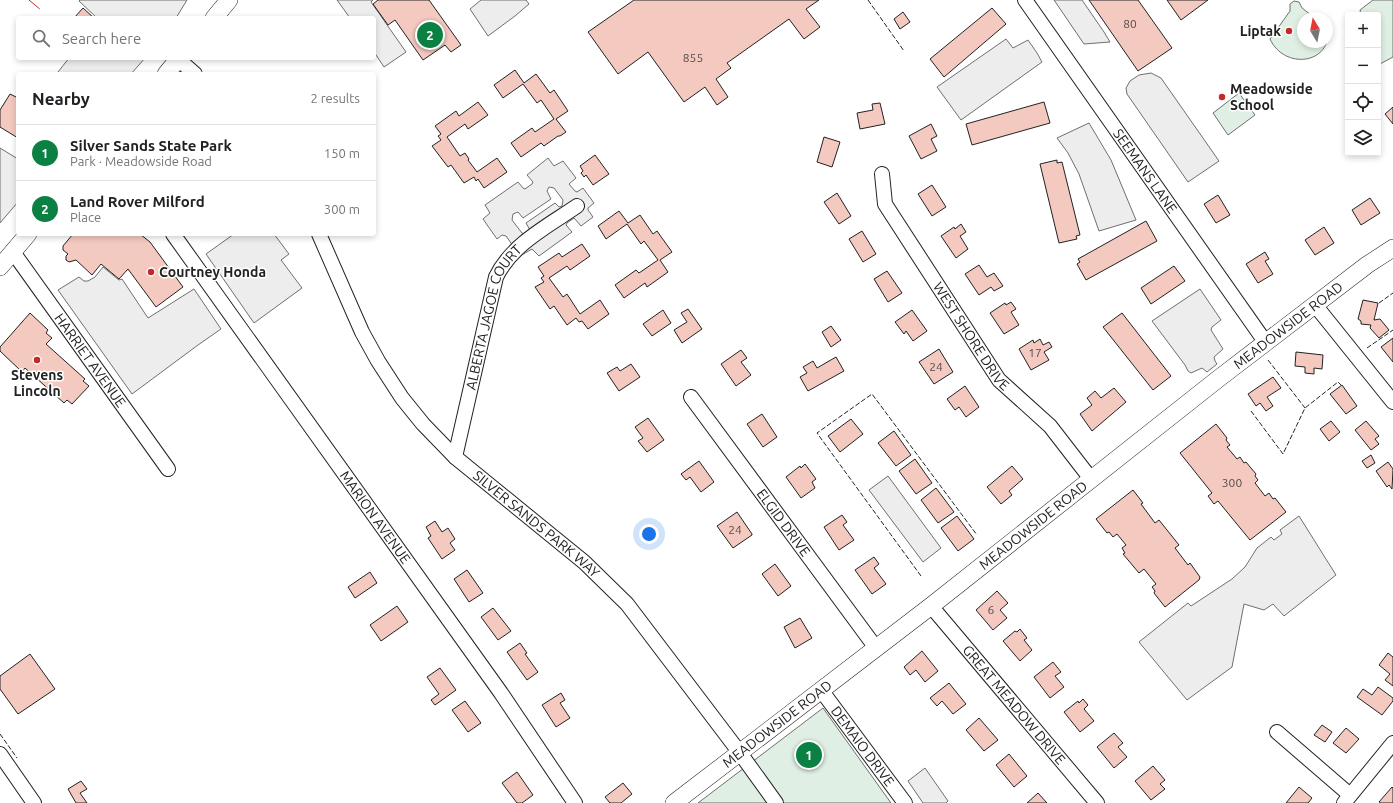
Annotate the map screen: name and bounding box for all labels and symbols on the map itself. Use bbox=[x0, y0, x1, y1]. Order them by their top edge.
north arrow bbox=[1297, 12, 1333, 48]
house number: 80 bbox=[1123, 17, 1137, 30]
pin: 2 bbox=[417, 20, 443, 50]
place label: Liptak bbox=[1240, 23, 1281, 39]
marker: Liptak bbox=[1284, 26, 1294, 36]
house number: 855 bbox=[683, 51, 703, 64]
place label: Meadowside School bbox=[1230, 81, 1313, 113]
marker: Meadowside School bbox=[1217, 92, 1227, 102]
street label: SEEMANS LANE bbox=[1110, 126, 1180, 216]
street label: ALBERTA JAGOE COURT bbox=[463, 241, 525, 391]
place label: Courtney Honda bbox=[159, 264, 266, 280]
marker: Courtney Honda bbox=[146, 267, 156, 277]
street label: MEADOWSIDE ROAD bbox=[1230, 278, 1346, 372]
street label: WEST SHORE DRIVE bbox=[930, 279, 1013, 393]
street label: HARRIET AVENUE bbox=[51, 310, 129, 410]
house number: 17 bbox=[1028, 346, 1042, 359]
marker: Stevens Lincoln bbox=[32, 355, 42, 365]
house number: 24 bbox=[929, 360, 943, 373]
place label: Stevens Lincoln bbox=[11, 367, 63, 399]
street label: SILVER SANDS PARK WAY bbox=[470, 467, 603, 581]
street label: MARION AVENUE bbox=[337, 468, 414, 567]
house number: 300 bbox=[1222, 476, 1242, 489]
street label: MEADOWSIDE ROAD bbox=[976, 478, 1090, 573]
street label: ELGID DRIVE bbox=[754, 486, 814, 559]
house number: 24 bbox=[728, 523, 742, 536]
your location bbox=[639, 524, 659, 544]
house number: 6 bbox=[988, 603, 995, 616]
street label: GREAT MEADOW DRIVE bbox=[959, 642, 1069, 768]
street label: MEADOWSIDE ROAD bbox=[719, 677, 835, 771]
street label: DEMAIO DRIVE bbox=[828, 703, 898, 789]
pin: 1 bbox=[796, 740, 822, 770]

